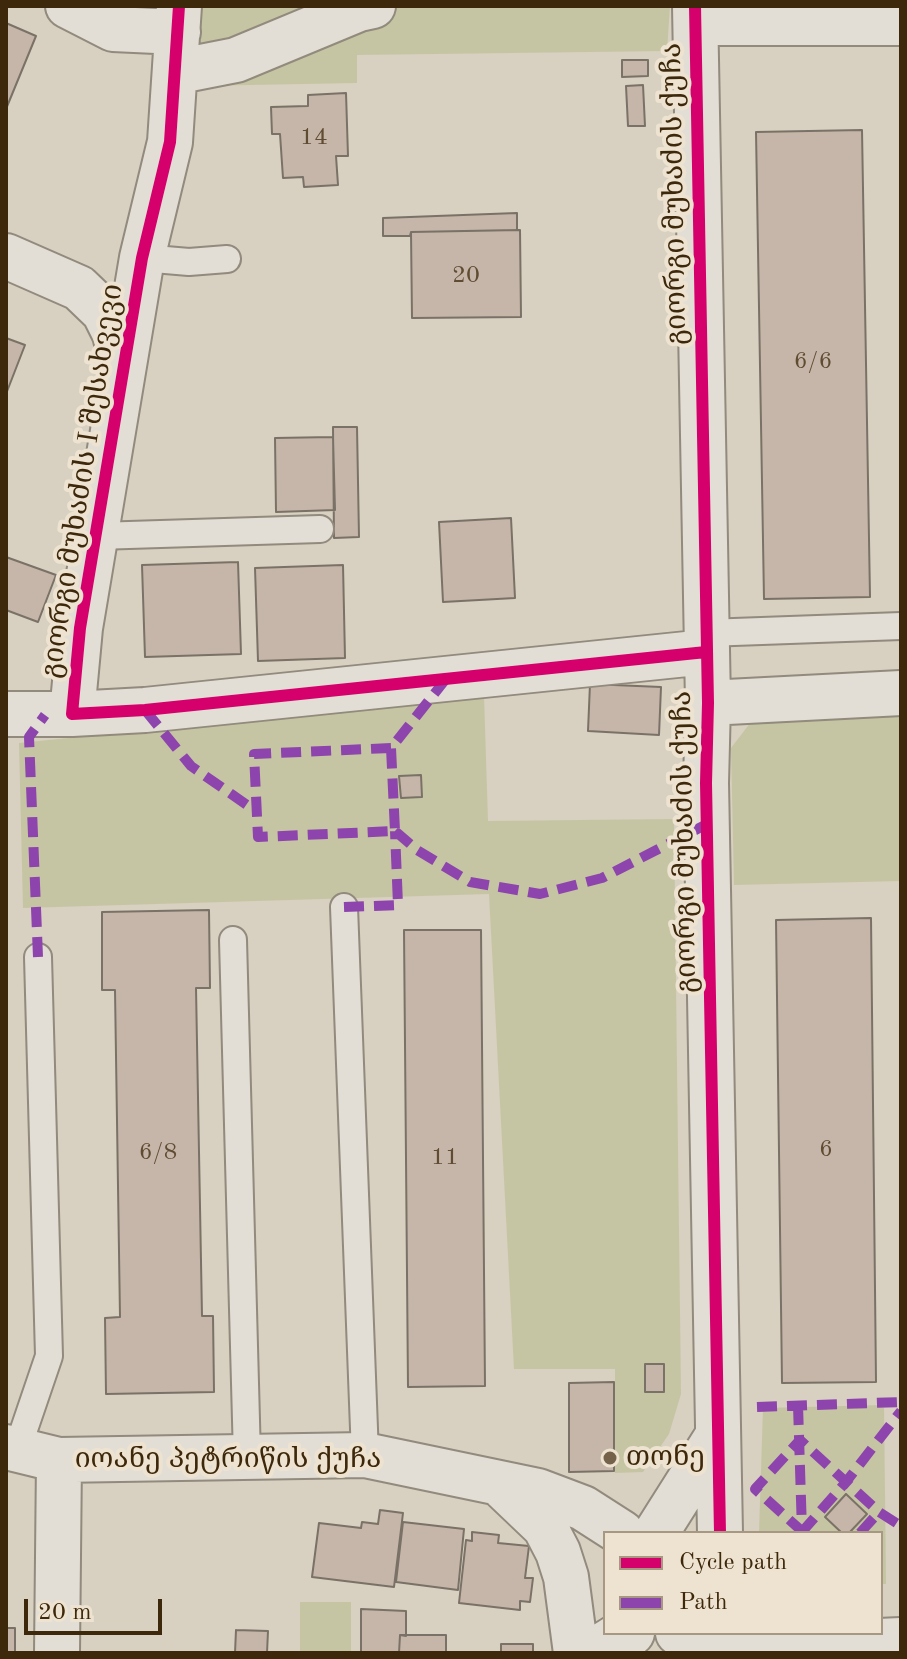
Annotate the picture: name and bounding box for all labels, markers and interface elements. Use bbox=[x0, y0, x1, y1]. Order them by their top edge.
street label: გიორგი მუხაძის ქუჩა bbox=[656, 42, 694, 346]
house number: 14 bbox=[300, 124, 328, 152]
house number: 20 bbox=[452, 262, 480, 290]
street label: გიორგი მუხაძის I შესახვევი bbox=[35, 282, 131, 680]
house number: 6/6 bbox=[794, 348, 832, 376]
street label: გიორგი მუხაძის ქუჩა bbox=[666, 690, 704, 994]
house number: 6 bbox=[819, 1136, 833, 1164]
house number: 6/8 bbox=[139, 1139, 177, 1167]
house number: 11 bbox=[431, 1144, 459, 1172]
place label: თონე bbox=[626, 1441, 705, 1475]
street label: იოანე პეტრიწის ქუჩა bbox=[75, 1443, 381, 1477]
marker: თონე bbox=[601, 1449, 619, 1467]
legend bbox=[603, 1531, 883, 1635]
text: Cycle path bbox=[679, 1551, 787, 1575]
scale bar bbox=[28, 1583, 166, 1633]
text: Path bbox=[679, 1591, 728, 1615]
text: 20 m bbox=[38, 1601, 92, 1625]

